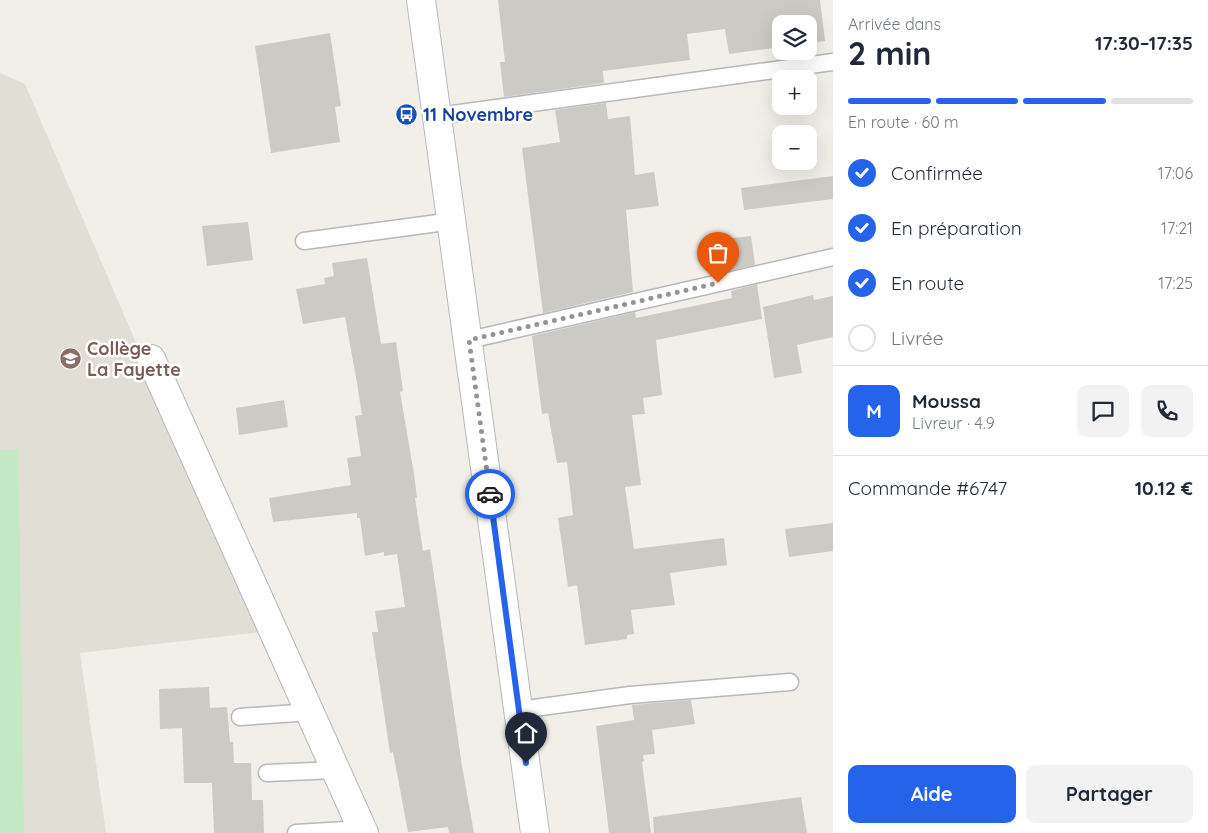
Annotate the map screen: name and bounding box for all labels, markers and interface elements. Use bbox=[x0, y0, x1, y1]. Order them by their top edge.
text: Arrivée dans bbox=[848, 14, 941, 34]
map controls bbox=[772, 15, 817, 170]
button: layers bbox=[772, 15, 817, 60]
text: 17:30–17:35 bbox=[1095, 31, 1193, 55]
text: 2 min bbox=[848, 33, 931, 73]
button: + bbox=[772, 70, 817, 115]
bus stop icon: 11 Novembre bbox=[395, 102, 419, 126]
place label: 11 Novembre bbox=[423, 103, 533, 126]
text: En route · 60 m bbox=[848, 112, 959, 132]
button: − bbox=[772, 125, 817, 170]
icon: check bbox=[848, 159, 876, 187]
text: Confirmée bbox=[891, 161, 983, 185]
text: 17:06 bbox=[1158, 163, 1193, 183]
icon: check bbox=[848, 214, 876, 242]
text: En préparation bbox=[891, 216, 1022, 240]
text: 17:21 bbox=[1161, 218, 1193, 238]
pin bbox=[697, 232, 739, 283]
icon: bag bbox=[704, 239, 732, 267]
icon: check bbox=[848, 269, 876, 297]
text: En route bbox=[891, 271, 964, 295]
text: 17:25 bbox=[1158, 273, 1193, 293]
text: Livrée bbox=[891, 326, 944, 350]
place label: Collège La Fayette bbox=[87, 337, 181, 381]
school or university icon: Collège La Fayette bbox=[59, 346, 83, 370]
button: chat bbox=[1077, 385, 1129, 437]
button: phone bbox=[1141, 385, 1193, 437]
text: Moussa bbox=[912, 389, 981, 413]
text: M bbox=[866, 399, 882, 423]
text: Livreur · 4.9 bbox=[912, 413, 995, 433]
courier bbox=[465, 469, 515, 519]
text: Commande #6747 bbox=[848, 476, 1007, 500]
text: 10.12 € bbox=[1135, 476, 1193, 500]
icon: car bbox=[476, 480, 504, 508]
pin bbox=[505, 712, 547, 763]
icon: home bbox=[512, 719, 540, 747]
button: Aide bbox=[848, 765, 1016, 823]
button: Partager bbox=[1026, 765, 1193, 823]

